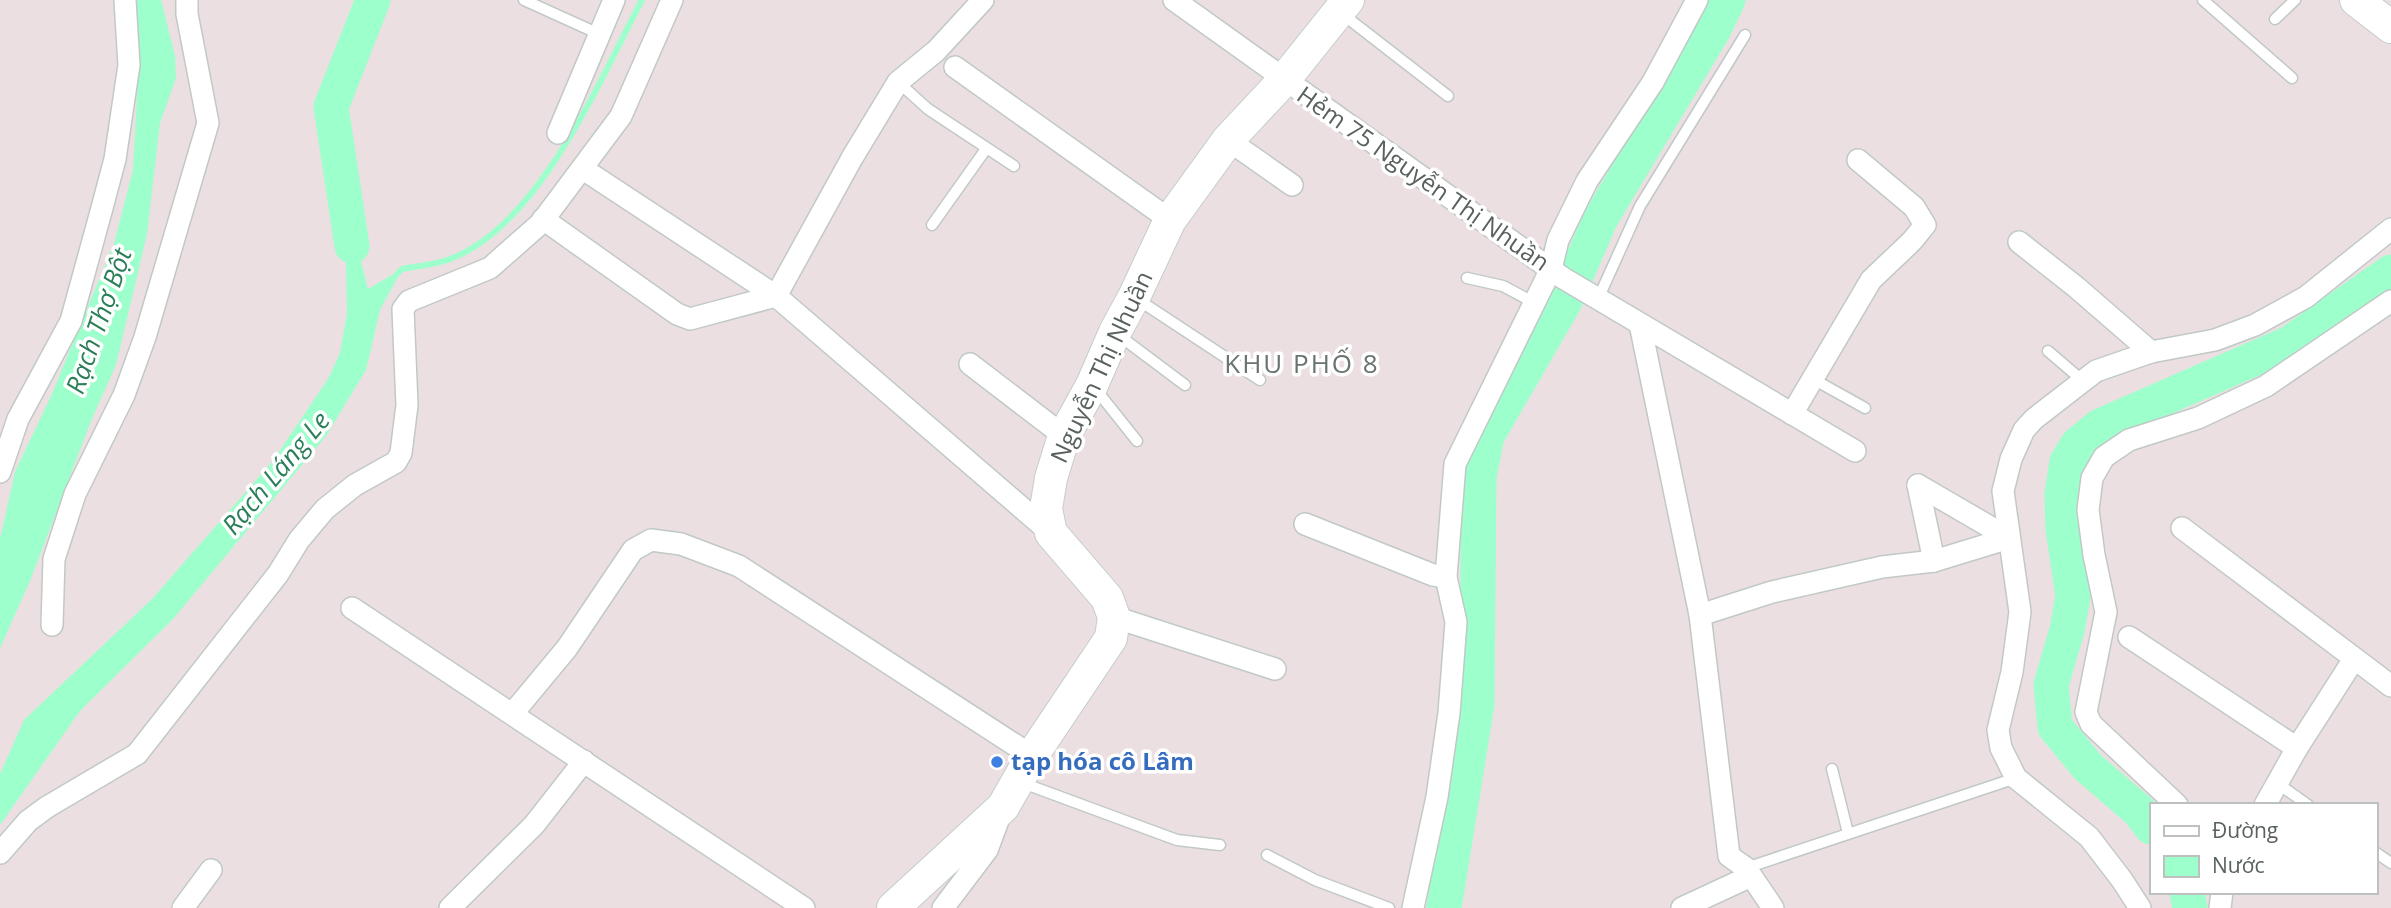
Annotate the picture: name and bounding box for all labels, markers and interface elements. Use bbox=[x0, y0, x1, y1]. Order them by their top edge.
street label: Hẻm 75 Nguyễn Thị Nhuần bbox=[1291, 78, 1557, 278]
water label: Rạch Thợ Bột bbox=[56, 242, 140, 398]
street label: Nguyễn Thị Nhuần bbox=[1042, 265, 1160, 468]
district label: KHU PHỐ 8 bbox=[1224, 345, 1380, 381]
water label: Rạch Láng Le bbox=[213, 403, 338, 542]
place label: tạp hóa cô Lâm bbox=[1011, 744, 1194, 777]
marker: tạp hóa cô Lâm bbox=[989, 754, 1005, 770]
legend bbox=[2150, 803, 2377, 894]
text: Đường bbox=[2212, 816, 2278, 844]
text: Nước bbox=[2212, 851, 2265, 879]

